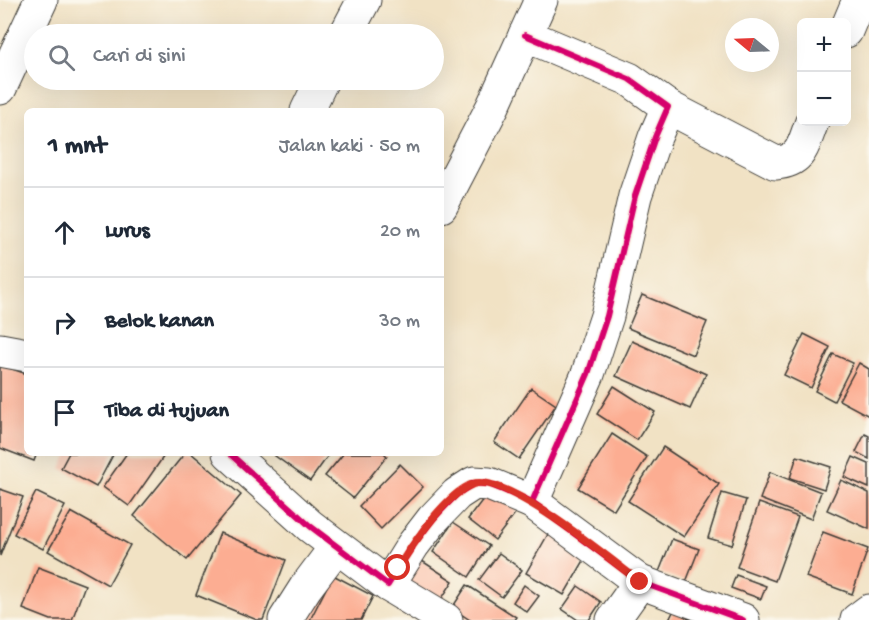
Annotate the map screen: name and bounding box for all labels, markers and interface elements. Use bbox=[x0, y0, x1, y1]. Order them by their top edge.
north arrow bbox=[725, 18, 779, 72]
map controls bbox=[797, 18, 851, 126]
button: + bbox=[797, 18, 851, 72]
search box bbox=[24, 24, 444, 90]
icon: search bbox=[45, 41, 78, 74]
text: Cari di sini bbox=[93, 44, 186, 70]
button: − bbox=[797, 72, 851, 126]
text: 1 mnt bbox=[48, 132, 106, 163]
text: Jalan kaki · 50 m bbox=[279, 136, 420, 159]
icon: ahead bbox=[48, 216, 81, 249]
text: Lurus bbox=[105, 219, 150, 245]
text: 20 m bbox=[380, 221, 420, 244]
icon: right bbox=[48, 306, 81, 339]
text: Belok kanan bbox=[105, 309, 214, 335]
text: 30 m bbox=[379, 311, 420, 334]
icon: arrive bbox=[48, 396, 81, 429]
text: Tiba di tujuan bbox=[105, 399, 229, 425]
route start bbox=[384, 554, 410, 580]
route end bbox=[626, 568, 652, 594]

